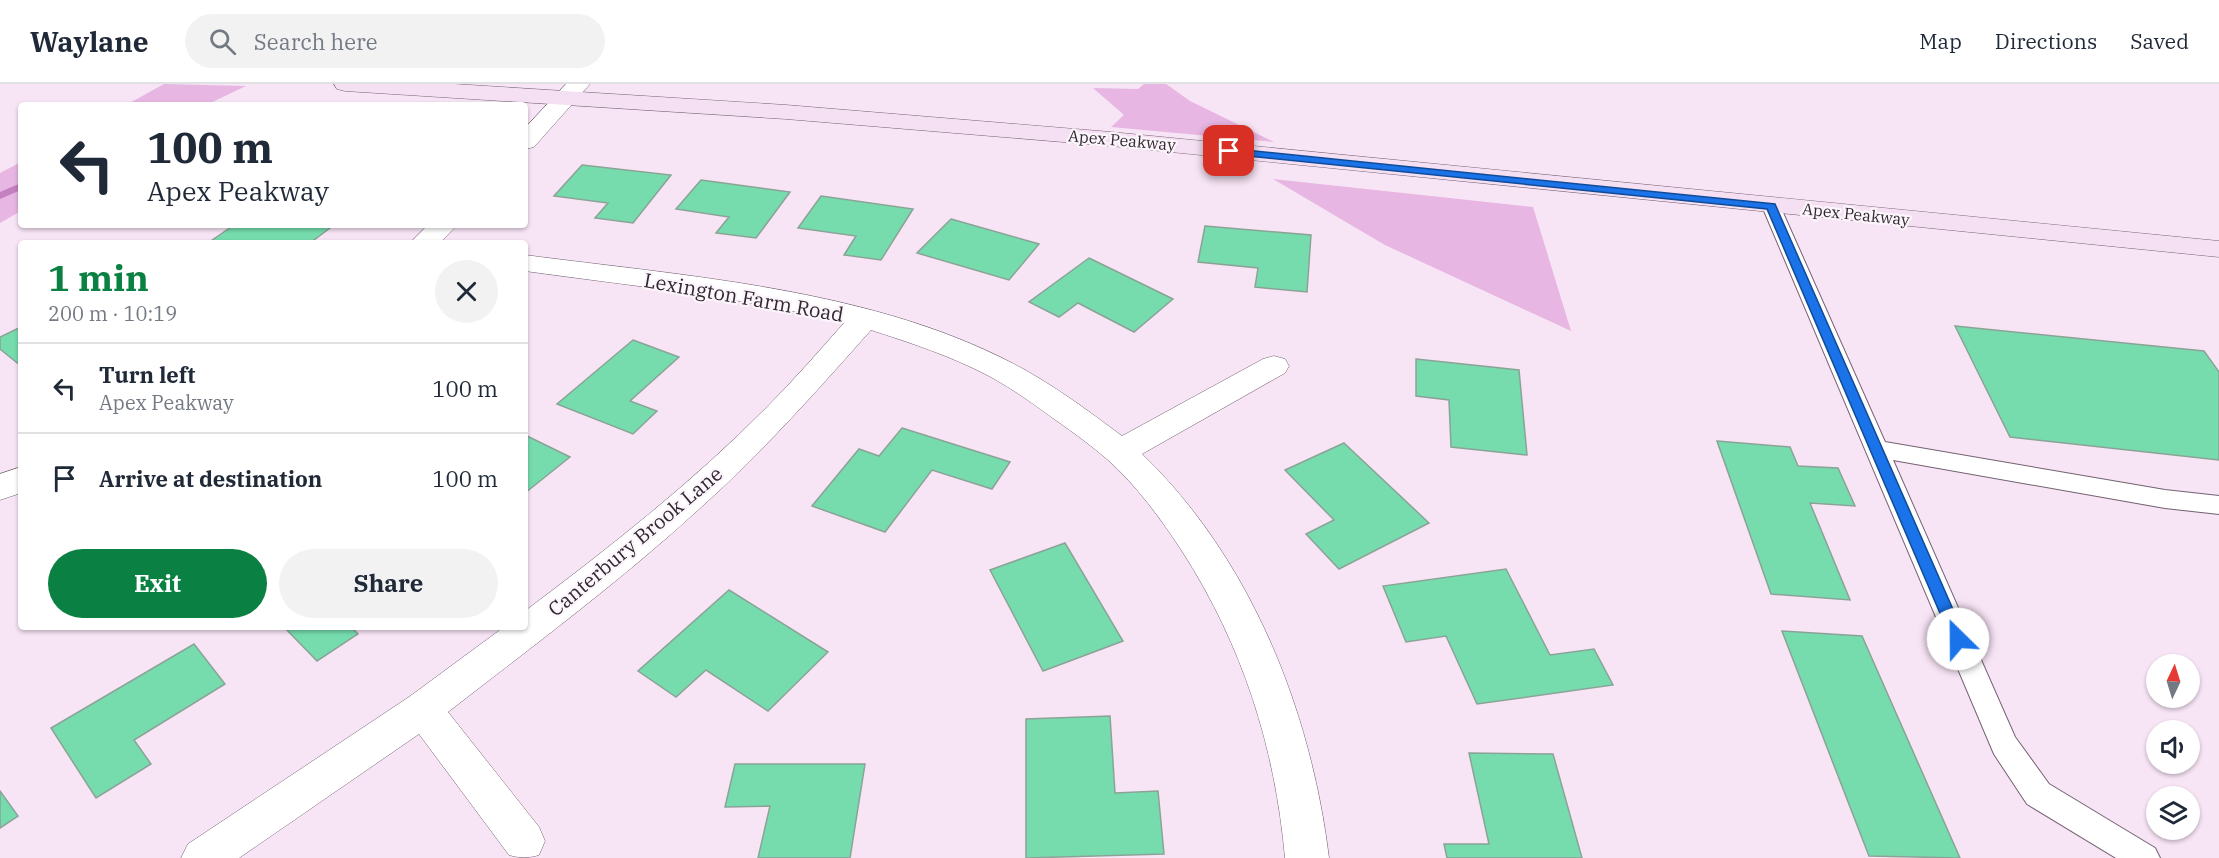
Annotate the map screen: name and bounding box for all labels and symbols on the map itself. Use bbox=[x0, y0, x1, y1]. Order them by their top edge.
street label: Apex Peakway bbox=[1067, 125, 1177, 155]
pin bbox=[1203, 125, 1254, 176]
street label: Apex Peakway bbox=[1801, 198, 1911, 230]
street label: Lexington Farm Road bbox=[642, 266, 846, 328]
street label: Canterbury Brook Lane bbox=[542, 460, 728, 622]
position arrow bbox=[1926, 607, 1990, 671]
north arrow bbox=[2146, 654, 2200, 708]

